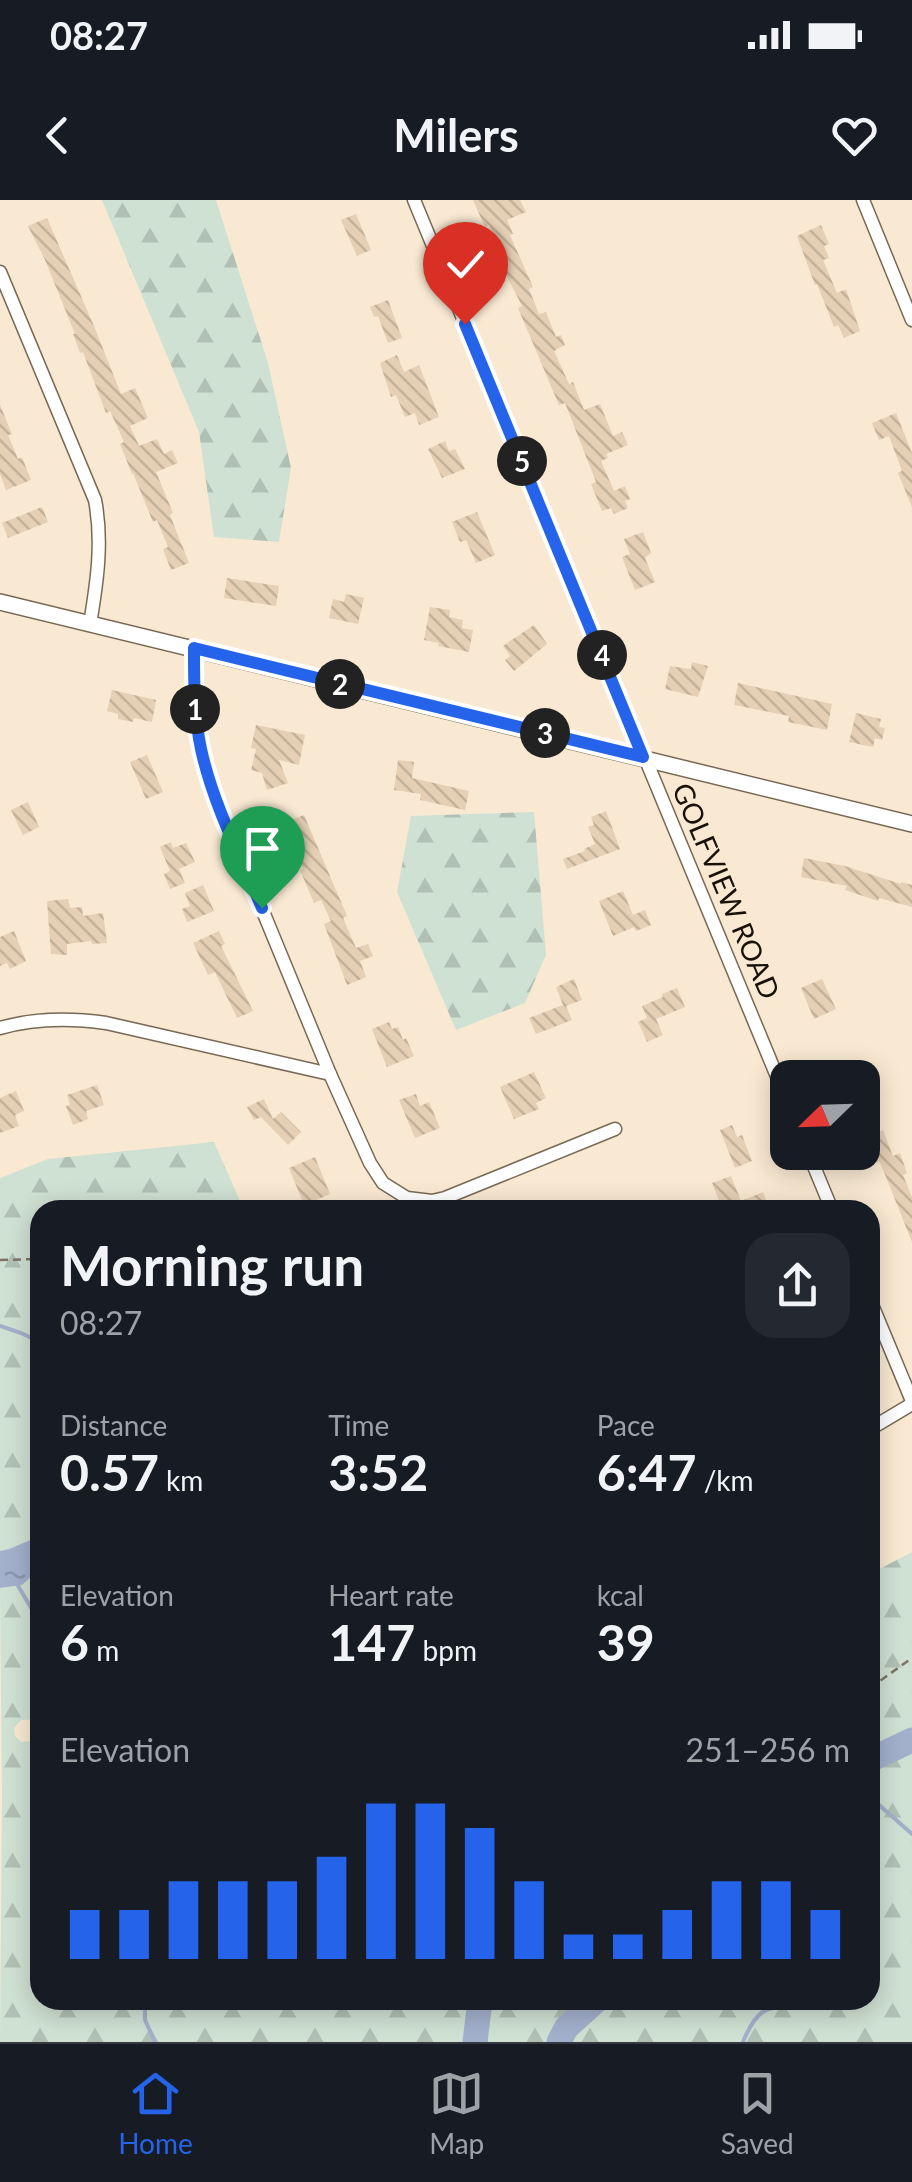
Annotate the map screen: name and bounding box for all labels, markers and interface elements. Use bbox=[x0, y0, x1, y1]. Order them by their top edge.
text: 08:27 bbox=[50, 12, 148, 58]
icon: back bbox=[30, 108, 85, 163]
text: Milers bbox=[393, 108, 519, 162]
icon: heart bbox=[827, 108, 882, 163]
pin bbox=[423, 222, 508, 325]
icon: check bbox=[438, 237, 493, 292]
pin: 5 bbox=[497, 436, 547, 486]
text: 5 bbox=[514, 444, 530, 478]
pin: 4 bbox=[577, 630, 627, 680]
text: 4 bbox=[594, 638, 610, 672]
pin: 2 bbox=[315, 659, 365, 709]
text: 2 bbox=[332, 667, 348, 701]
pin: 1 bbox=[170, 684, 220, 734]
text: 1 bbox=[187, 692, 203, 726]
pin: 3 bbox=[520, 708, 570, 758]
text: 3 bbox=[537, 716, 553, 750]
street label: GOLFVIEW ROAD bbox=[666, 778, 788, 1004]
pin bbox=[220, 806, 305, 909]
icon: arrive bbox=[235, 821, 290, 876]
north arrow bbox=[770, 1060, 880, 1170]
map controls bbox=[770, 1060, 880, 1170]
text: Morning run bbox=[60, 1232, 364, 1298]
button: share bbox=[745, 1233, 850, 1338]
text: 08:27 bbox=[60, 1303, 142, 1342]
text: Distance bbox=[60, 1408, 167, 1442]
text: Time bbox=[328, 1408, 389, 1442]
text: Pace bbox=[597, 1408, 655, 1442]
text: 0.57 bbox=[60, 1442, 159, 1502]
text: 3:52 bbox=[328, 1442, 428, 1502]
text: 6:47 bbox=[597, 1442, 697, 1502]
text: km bbox=[159, 1463, 203, 1497]
text: /km bbox=[697, 1463, 754, 1497]
text: Elevation bbox=[60, 1578, 174, 1612]
text: Heart rate bbox=[328, 1578, 454, 1612]
text: kcal bbox=[597, 1578, 644, 1612]
text: 6 bbox=[60, 1612, 89, 1672]
text: 147 bbox=[328, 1612, 415, 1672]
text: 39 bbox=[597, 1612, 655, 1672]
text: m bbox=[89, 1633, 119, 1667]
text: bpm bbox=[415, 1633, 477, 1667]
text: Elevation bbox=[60, 1730, 190, 1769]
text: 251–256 m bbox=[686, 1730, 850, 1769]
tab: Home bbox=[118, 2066, 193, 2160]
tab: Map bbox=[429, 2066, 484, 2160]
tab: Saved bbox=[721, 2066, 794, 2160]

